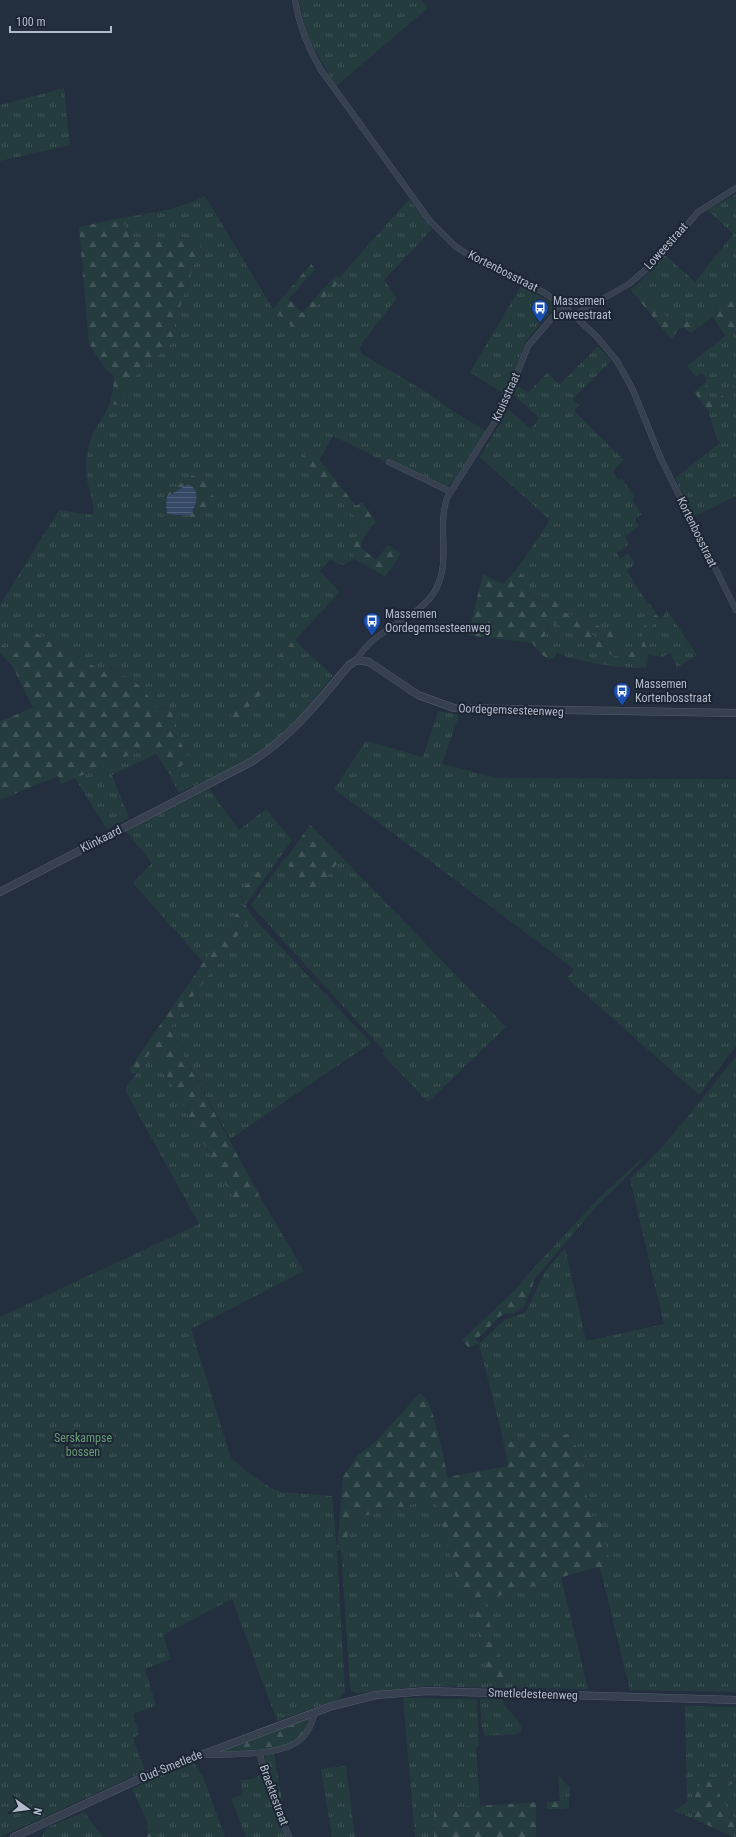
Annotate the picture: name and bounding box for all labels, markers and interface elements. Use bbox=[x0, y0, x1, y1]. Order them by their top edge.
scale bar bbox=[10, 8, 111, 34]
text: 100 m bbox=[16, 15, 46, 29]
street label: Loweestraat bbox=[641, 219, 691, 272]
street label: Kortenbosstraat bbox=[466, 247, 541, 295]
place label: Massemen Loweestraat bbox=[553, 294, 612, 322]
bus stop icon: Massemen Loweestraat bbox=[530, 298, 550, 323]
street label: Kruisstraat bbox=[489, 370, 523, 423]
street label: Kortenbosstraat bbox=[674, 495, 720, 570]
place label: Massemen Oordegemsesteenweg bbox=[385, 607, 491, 635]
bus stop icon: Massemen Oordegemsesteenweg bbox=[362, 611, 382, 636]
place label: Massemen Kortenbosstraat bbox=[635, 677, 712, 705]
bus stop icon: Massemen Kortenbosstraat bbox=[612, 681, 632, 706]
street label: Oordegemsesteenweg bbox=[458, 701, 564, 719]
street label: Klinkaard bbox=[78, 823, 124, 855]
park label: Serskampse bossen bbox=[54, 1431, 112, 1459]
street label: Smetledesteenweg bbox=[488, 1685, 578, 1703]
street label: Oud-Smetlede bbox=[138, 1747, 205, 1785]
street label: Braektestraat bbox=[257, 1763, 292, 1828]
north arrow bbox=[8, 1789, 48, 1829]
text: N bbox=[30, 1806, 44, 1816]

